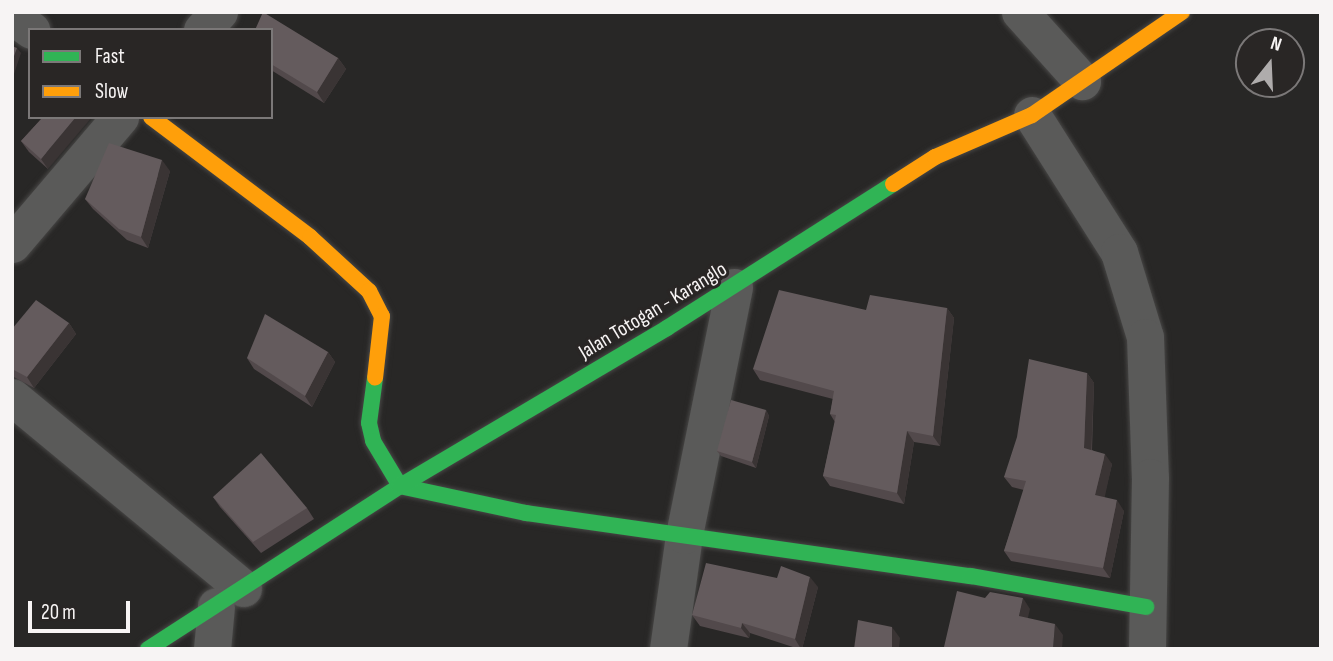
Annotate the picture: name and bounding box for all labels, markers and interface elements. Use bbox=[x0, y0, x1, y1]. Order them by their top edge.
legend bbox=[28, 28, 273, 119]
north arrow bbox=[1235, 28, 1305, 98]
text: N bbox=[1268, 32, 1284, 57]
text: Fast bbox=[95, 44, 125, 69]
text: Slow bbox=[95, 79, 128, 104]
street label: Jalan Totogan - Karanglo bbox=[574, 257, 732, 365]
scale bar bbox=[32, 588, 133, 632]
text: 20 m bbox=[41, 600, 76, 625]

